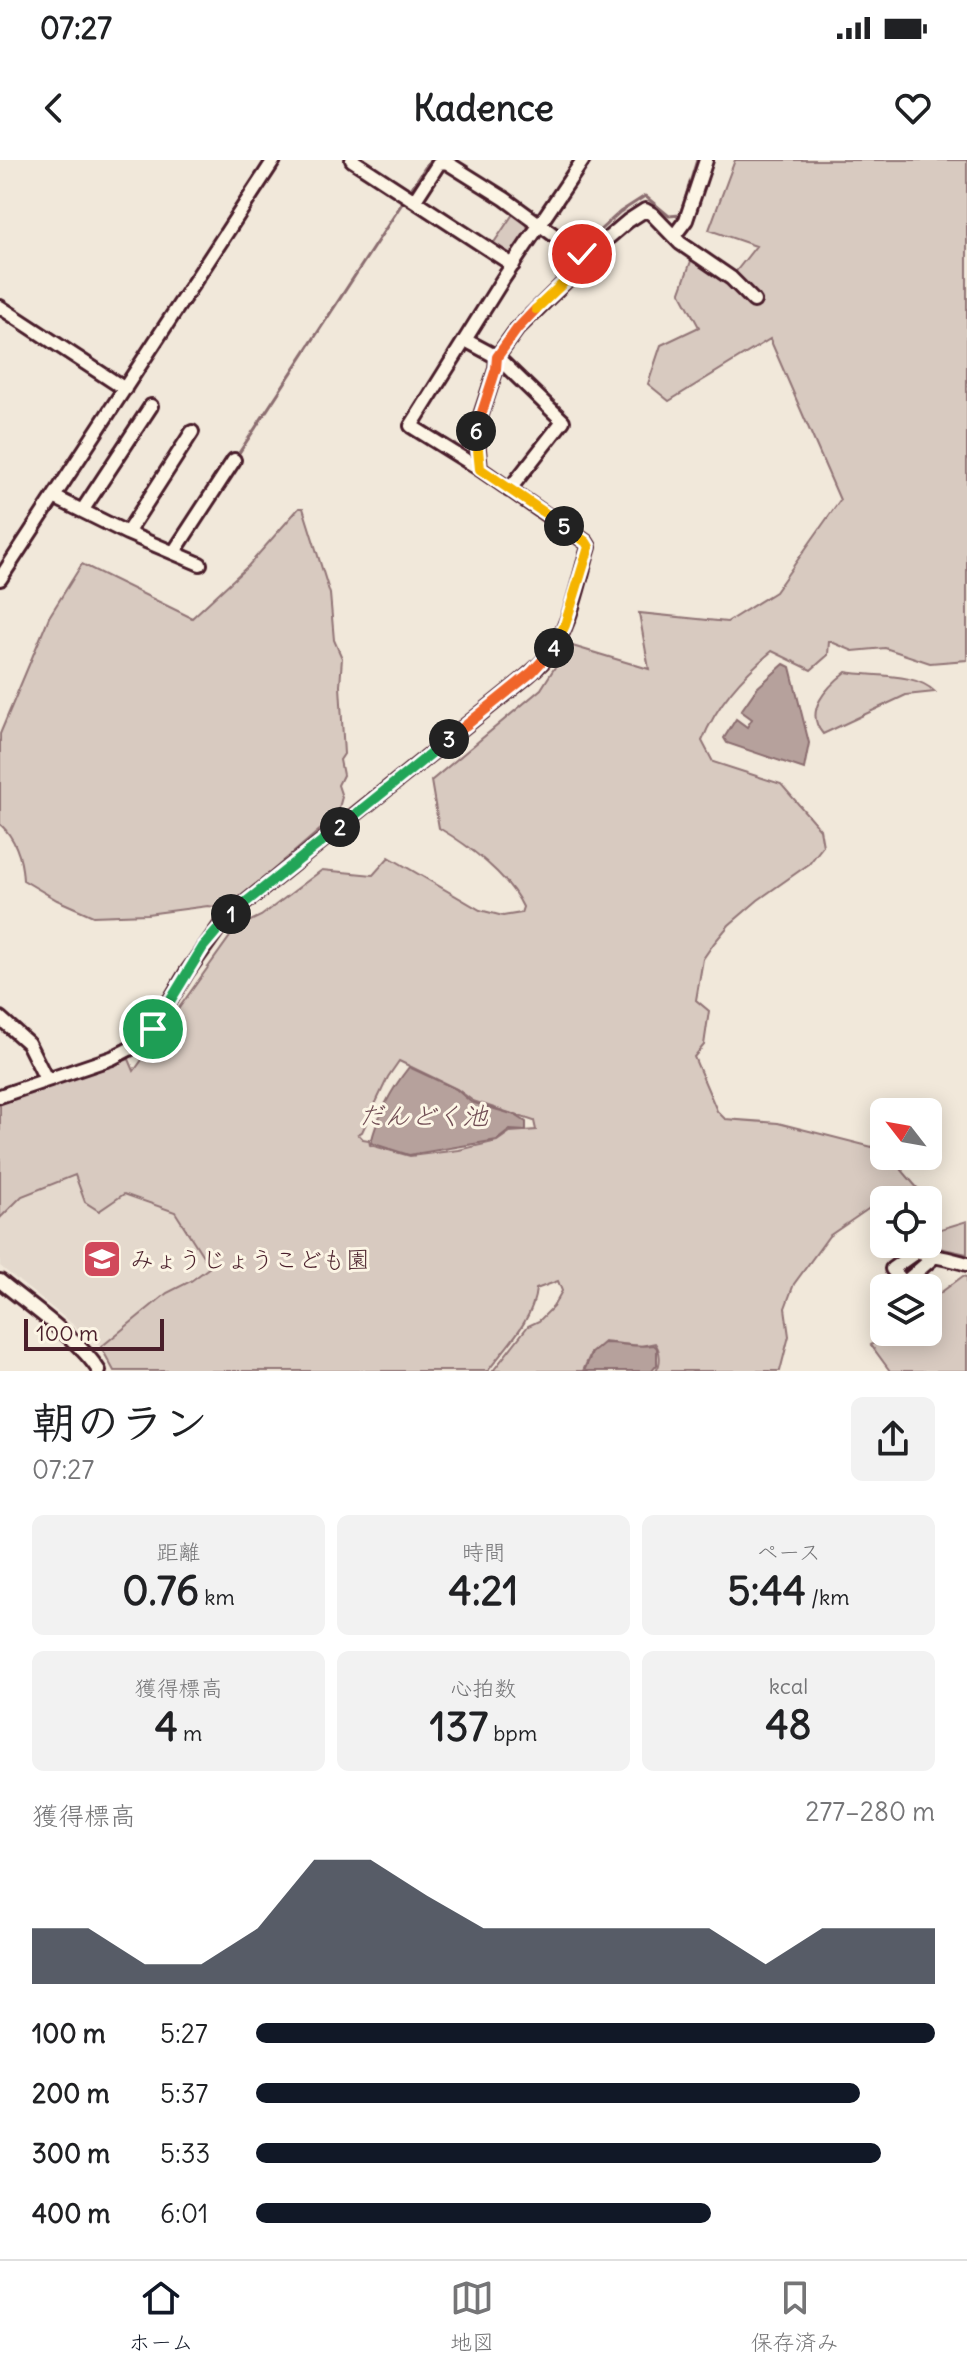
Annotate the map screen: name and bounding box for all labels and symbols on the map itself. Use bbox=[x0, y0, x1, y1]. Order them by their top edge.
pin bbox=[548, 220, 616, 288]
pin: 6 bbox=[456, 411, 496, 451]
pin: 5 bbox=[544, 506, 584, 546]
pin: 4 bbox=[534, 628, 574, 668]
pin: 3 bbox=[429, 719, 469, 759]
pin: 2 bbox=[320, 807, 360, 847]
pin: 1 bbox=[211, 894, 251, 934]
pin bbox=[119, 995, 187, 1063]
north arrow bbox=[870, 1098, 942, 1170]
water label: だんどく池 bbox=[358, 1099, 489, 1132]
school or university icon: みょうじょうこども園 bbox=[81, 1238, 123, 1280]
place label: みょうじょうこども園 bbox=[130, 1244, 370, 1274]
scale bar bbox=[24, 1315, 164, 1351]

